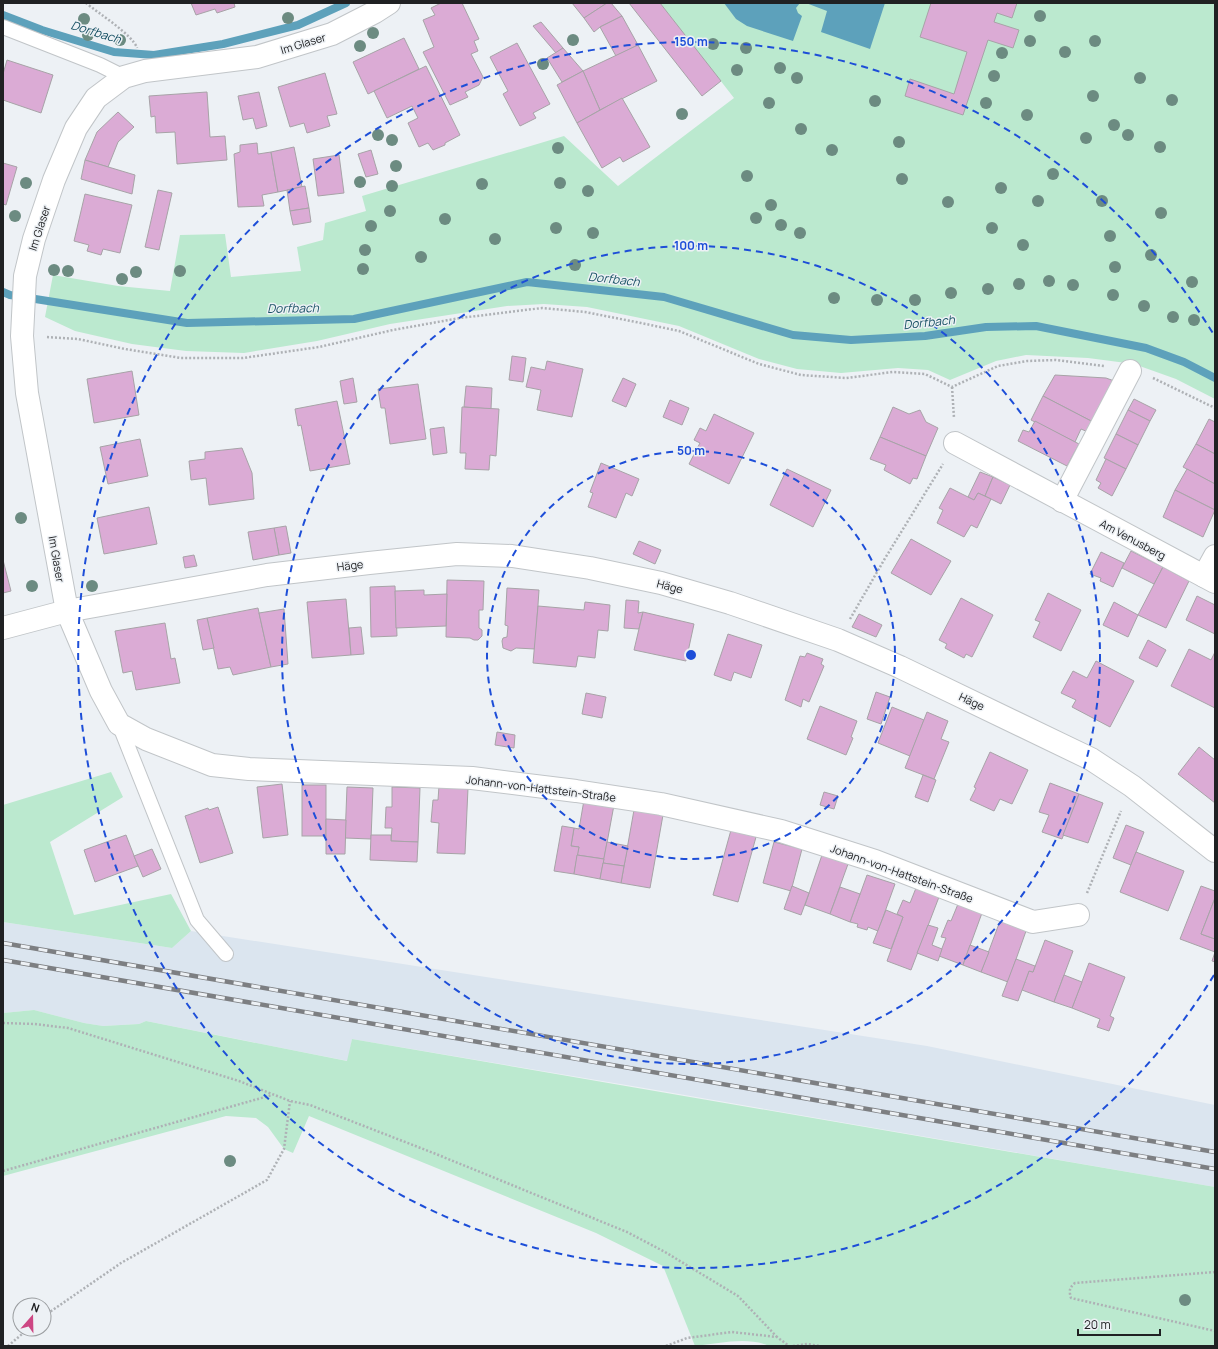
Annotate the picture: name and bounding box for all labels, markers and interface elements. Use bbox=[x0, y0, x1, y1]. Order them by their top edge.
water label: Dorfbach bbox=[69, 16, 124, 48]
street label: Im Glaser bbox=[278, 29, 328, 57]
text: 150 m bbox=[674, 33, 708, 50]
street label: Im Glaser bbox=[25, 203, 53, 253]
text: 100 m bbox=[674, 237, 708, 254]
water label: Dorfbach bbox=[587, 268, 641, 290]
water label: Dorfbach bbox=[267, 299, 320, 317]
water label: Dorfbach bbox=[902, 311, 956, 333]
text: 50 m bbox=[677, 442, 705, 459]
street label: Am Venusberg bbox=[1097, 515, 1169, 563]
street label: Im Glaser bbox=[46, 535, 68, 583]
street label: Häge bbox=[336, 556, 365, 574]
street label: Häge bbox=[655, 575, 685, 597]
centre of rings bbox=[684, 648, 698, 662]
street label: Häge bbox=[957, 689, 988, 714]
street label: Johann-von-Hattstein-Straße bbox=[465, 771, 617, 805]
street label: Johann-von-Hattstein-Straße bbox=[829, 840, 976, 906]
north arrow bbox=[12, 1297, 52, 1337]
text: N bbox=[29, 1299, 42, 1316]
scale bar bbox=[1078, 1311, 1160, 1337]
text: 20 m bbox=[1084, 1316, 1111, 1333]

